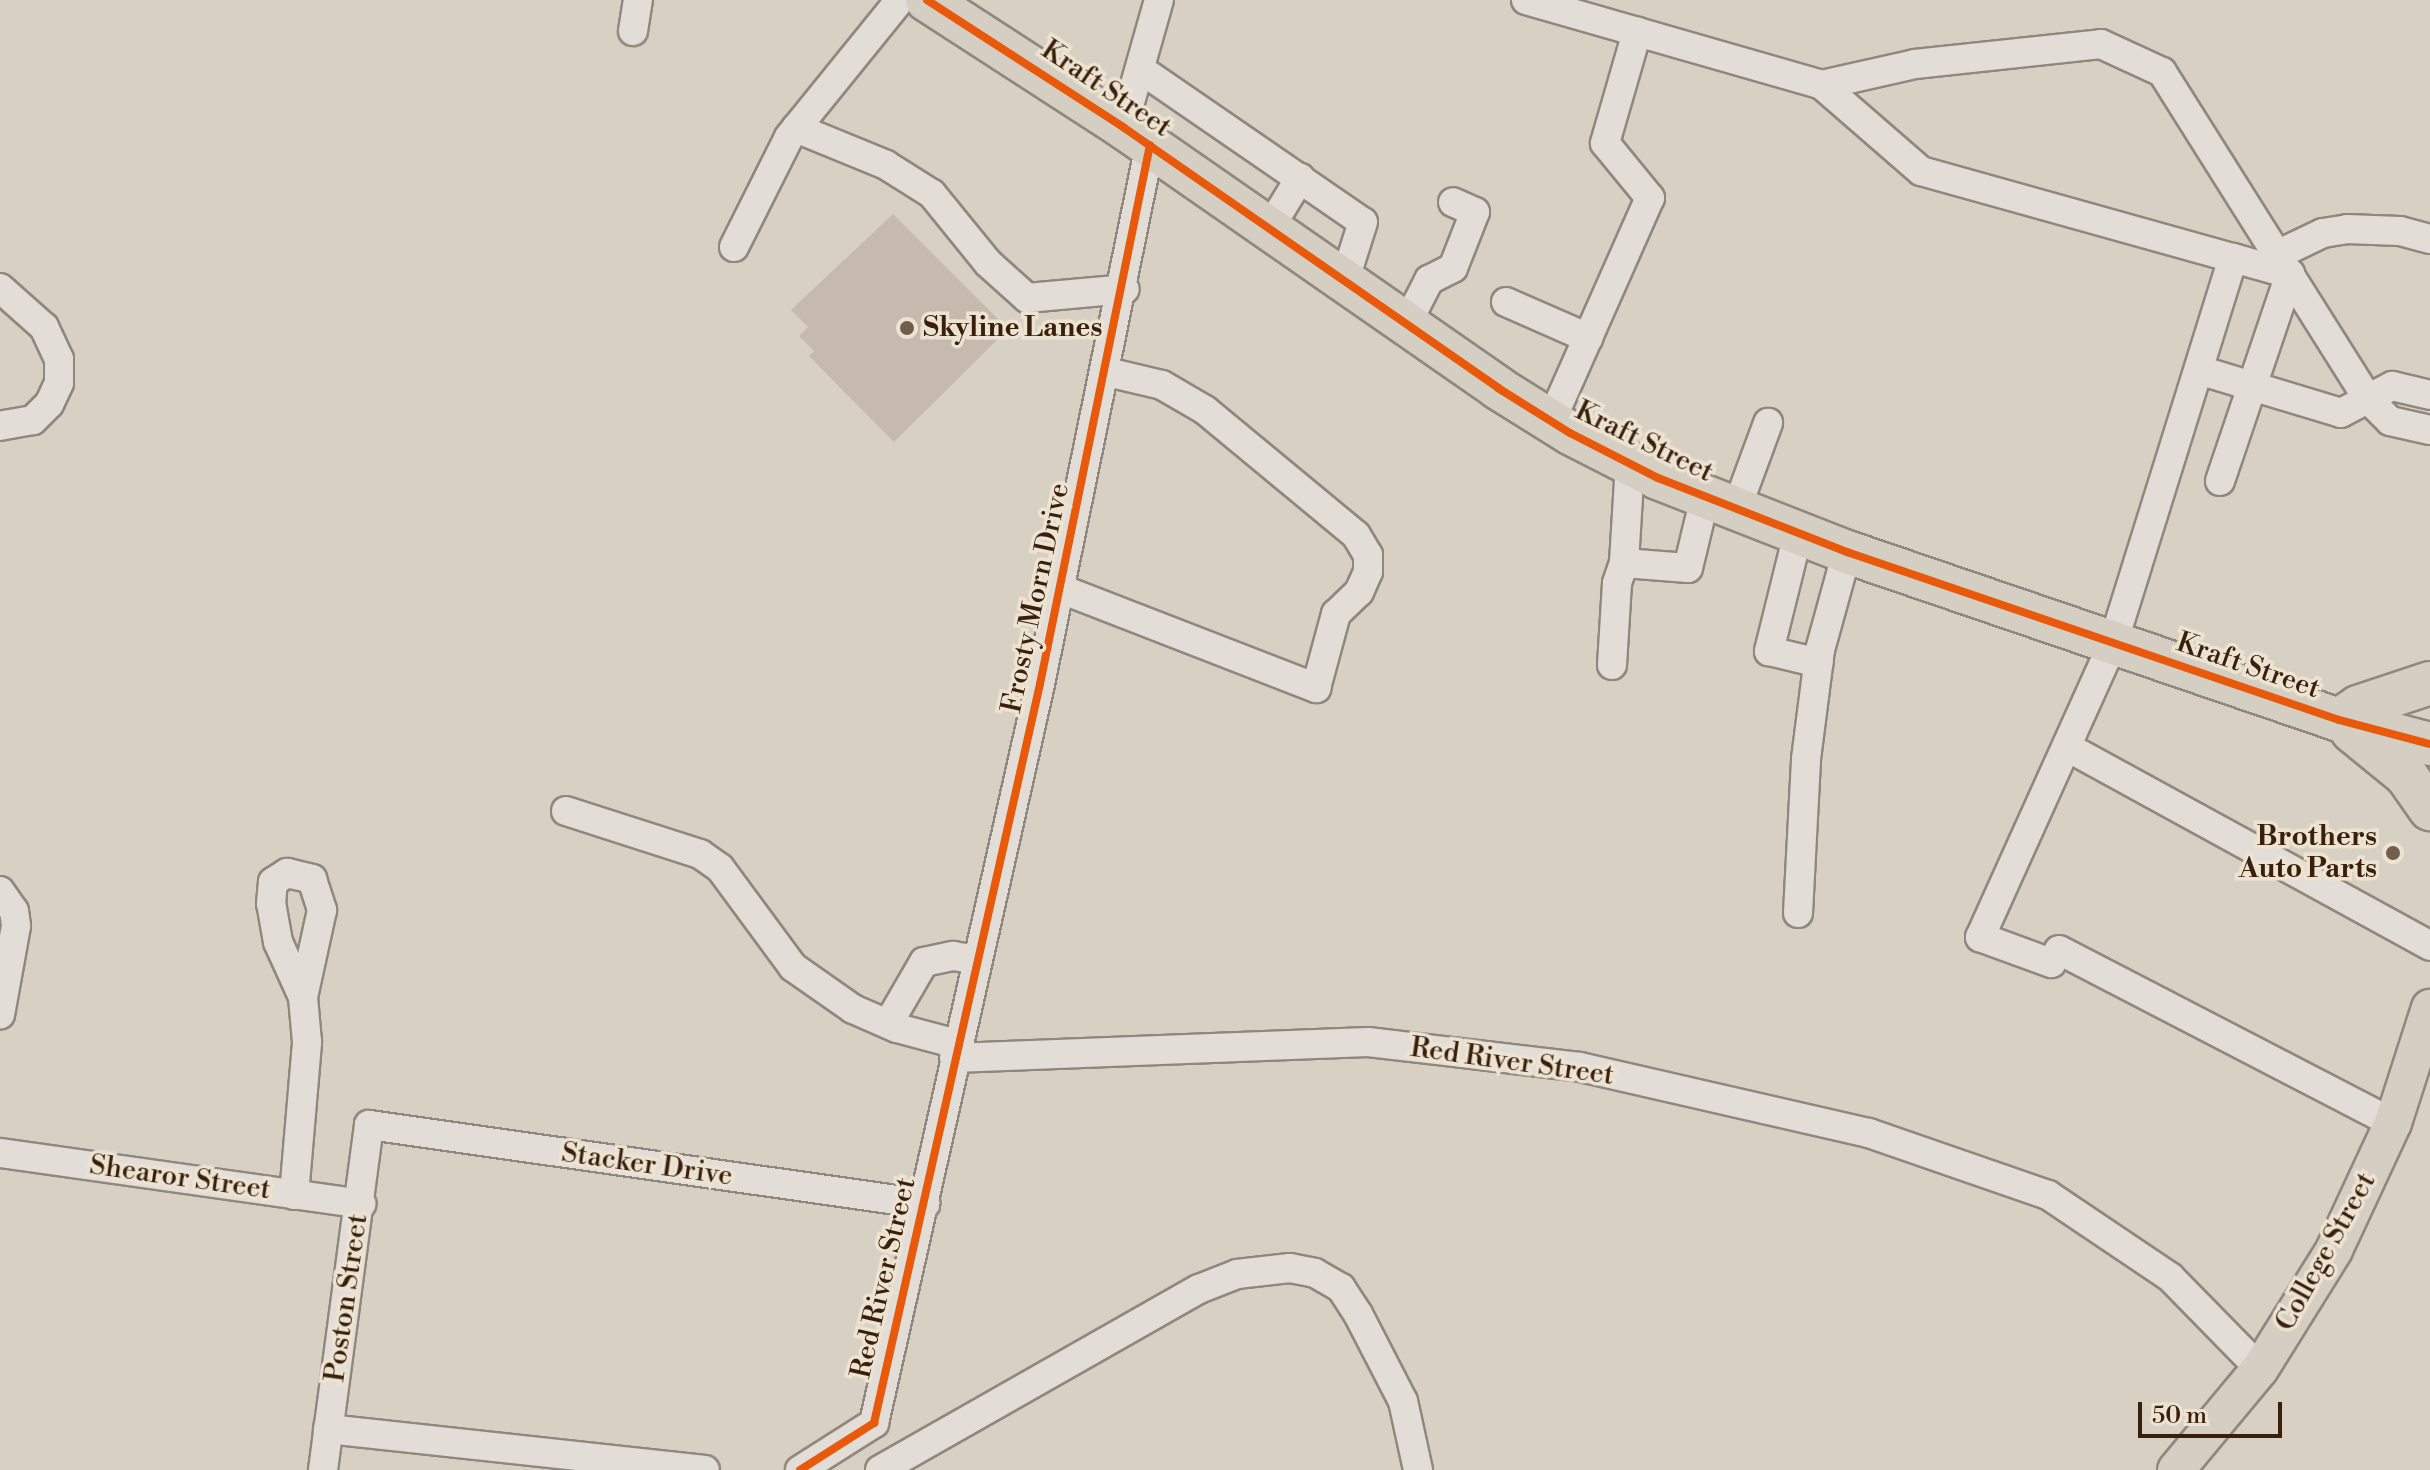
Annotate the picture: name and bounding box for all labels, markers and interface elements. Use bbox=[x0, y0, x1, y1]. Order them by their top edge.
street label: Kraft Street bbox=[1035, 33, 1177, 145]
place label: Skyline Lanes bbox=[923, 311, 1102, 345]
marker: Skyline Lanes bbox=[898, 319, 916, 337]
street label: Kraft Street bbox=[1569, 394, 1719, 490]
street label: Frosty Morn Drive bbox=[995, 480, 1077, 716]
street label: Kraft Street bbox=[2172, 626, 2324, 706]
place label: Brothers Auto Parts bbox=[2238, 820, 2377, 886]
marker: Brothers Auto Parts bbox=[2384, 844, 2402, 862]
street label: Red River Street bbox=[1408, 1031, 1616, 1093]
street label: Stacker Drive bbox=[559, 1136, 735, 1194]
street label: Shearor Street bbox=[87, 1149, 273, 1207]
street label: College Street bbox=[2269, 1167, 2383, 1337]
street label: Red River Street bbox=[845, 1174, 923, 1382]
street label: Poston Street bbox=[319, 1212, 375, 1384]
scale bar bbox=[2142, 1386, 2286, 1436]
text: 50 m bbox=[2152, 1401, 2207, 1431]

